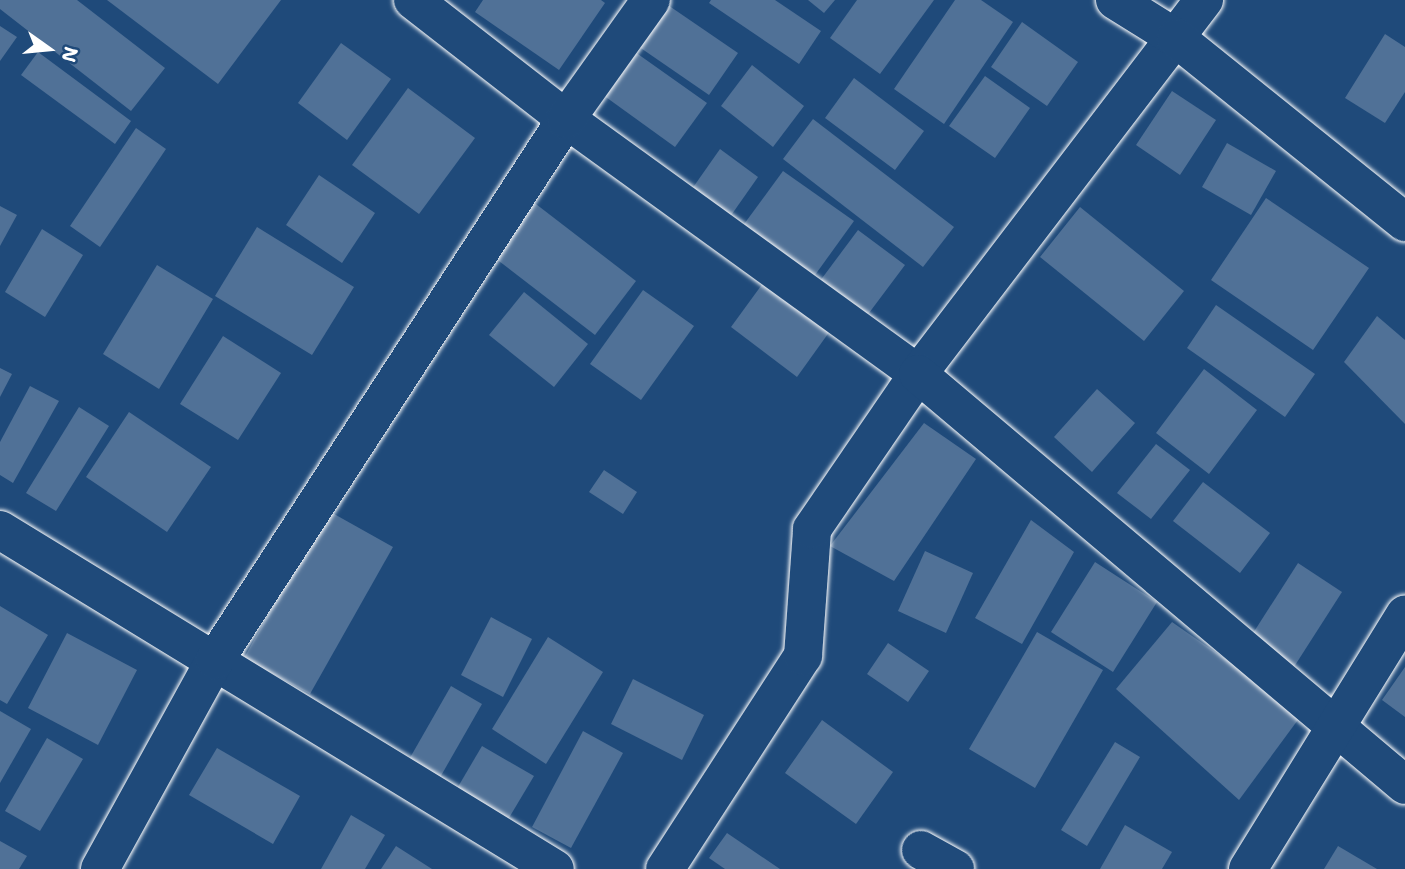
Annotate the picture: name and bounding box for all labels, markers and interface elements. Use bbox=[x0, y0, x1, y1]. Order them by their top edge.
north arrow bbox=[14, 14, 84, 84]
text: N bbox=[56, 44, 84, 65]

